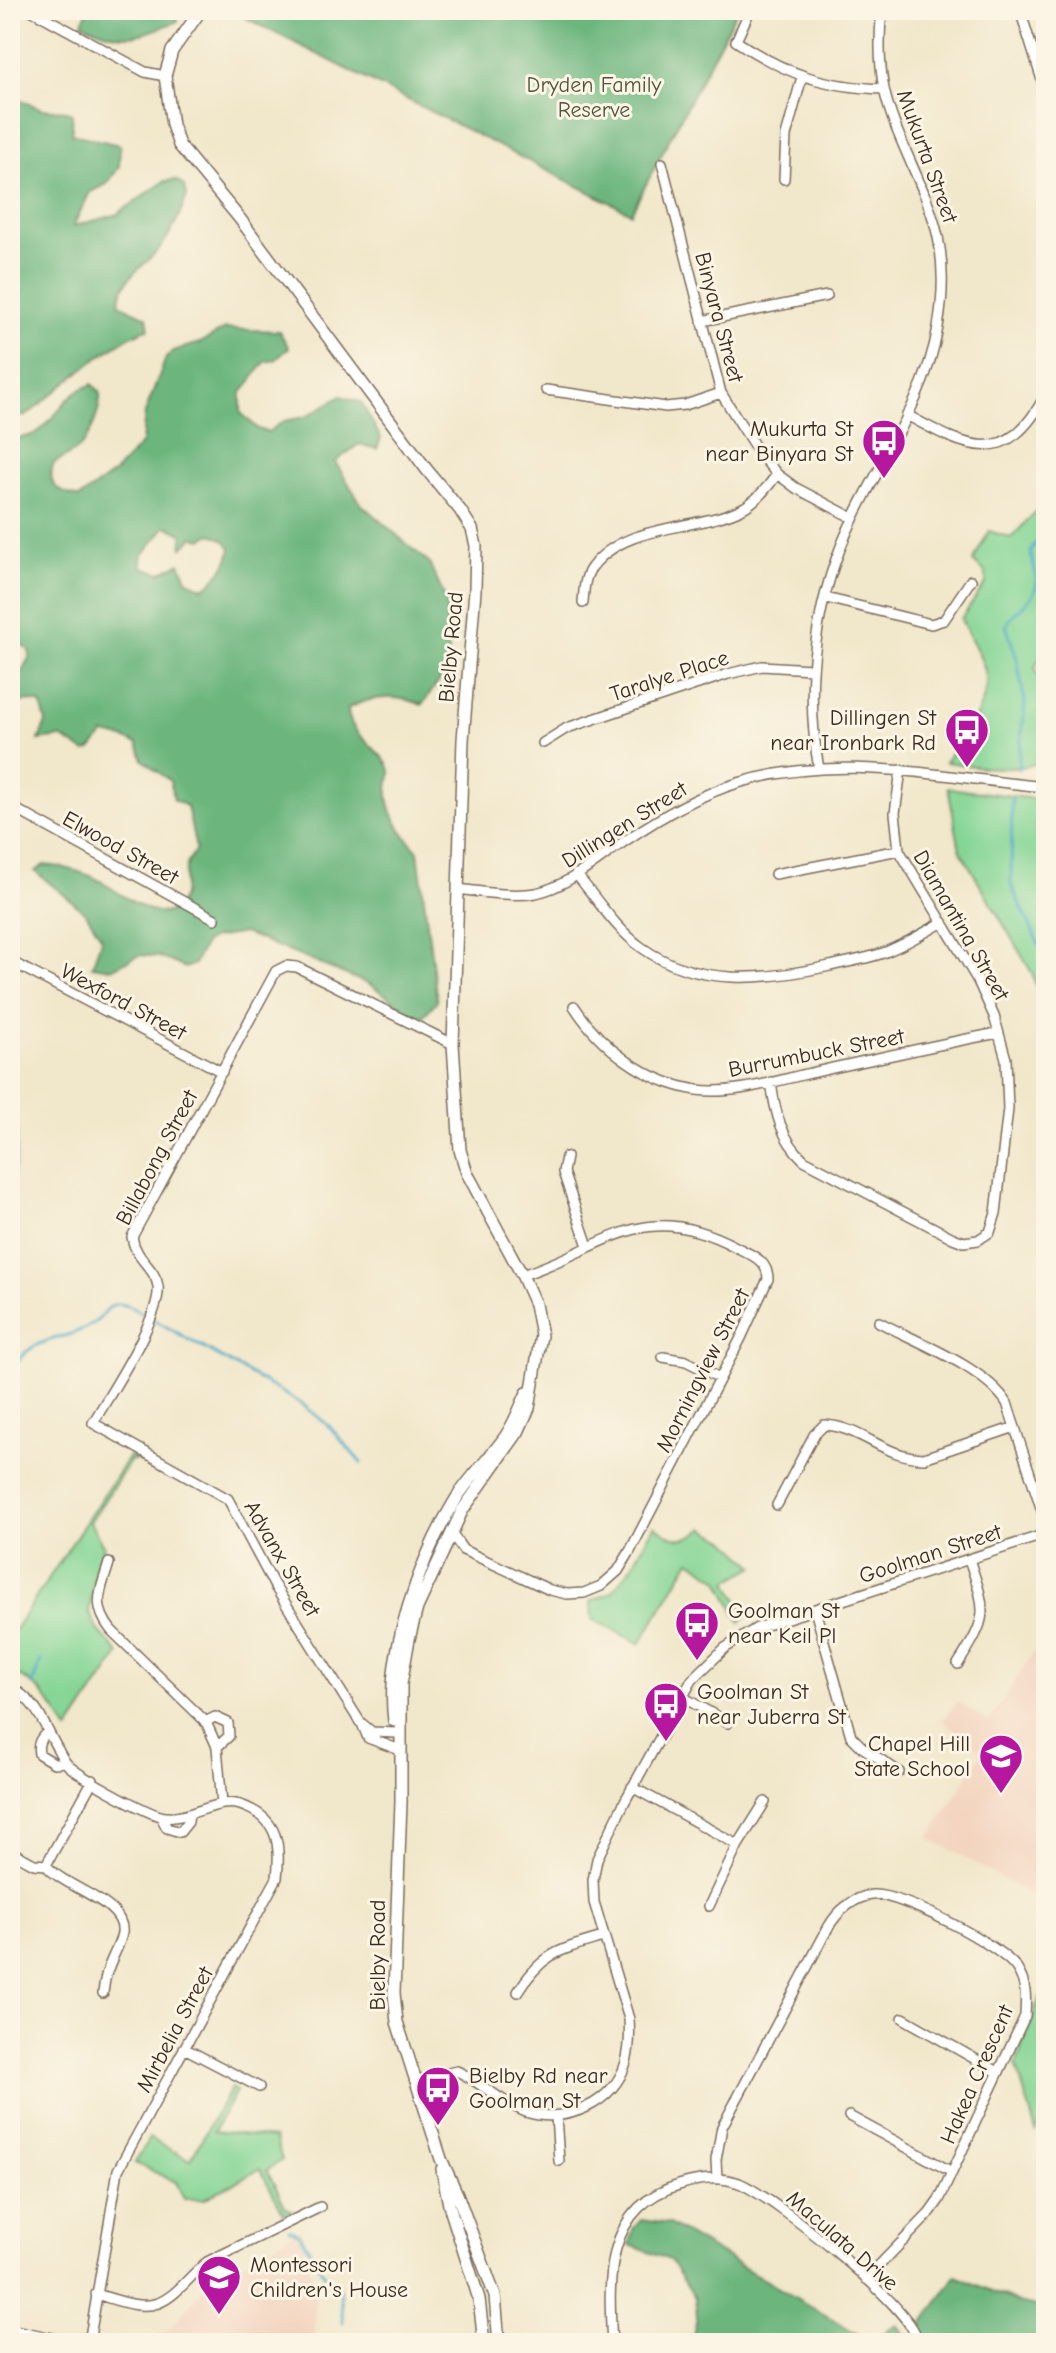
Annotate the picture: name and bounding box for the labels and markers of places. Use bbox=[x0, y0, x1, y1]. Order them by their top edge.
place label: Mukurta St near Binyara St bbox=[705, 416, 854, 467]
bus stop icon: Mukurta St near Binyara St bbox=[860, 417, 908, 480]
place label: Dillingen St near Ironbark Rd bbox=[770, 705, 937, 756]
bus stop icon: Dillingen St near Ironbark Rd bbox=[943, 706, 991, 769]
place label: Goolman St near Keil Pl bbox=[728, 1598, 840, 1649]
bus stop icon: Goolman St near Keil Pl bbox=[673, 1599, 721, 1662]
place label: Goolman St near Juberra St bbox=[697, 1679, 847, 1730]
bus stop icon: Goolman St near Juberra St bbox=[642, 1680, 690, 1743]
place label: Chapel Hill State School bbox=[854, 1731, 970, 1782]
school or university icon: Chapel Hill State School bbox=[977, 1732, 1025, 1795]
place label: Bielby Rd near Goolman St bbox=[469, 2063, 608, 2114]
bus stop icon: Bielby Rd near Goolman St bbox=[414, 2064, 462, 2127]
place label: Montessori Children's House bbox=[250, 2252, 408, 2303]
school or university icon: Montessori Children's House bbox=[195, 2253, 243, 2316]

